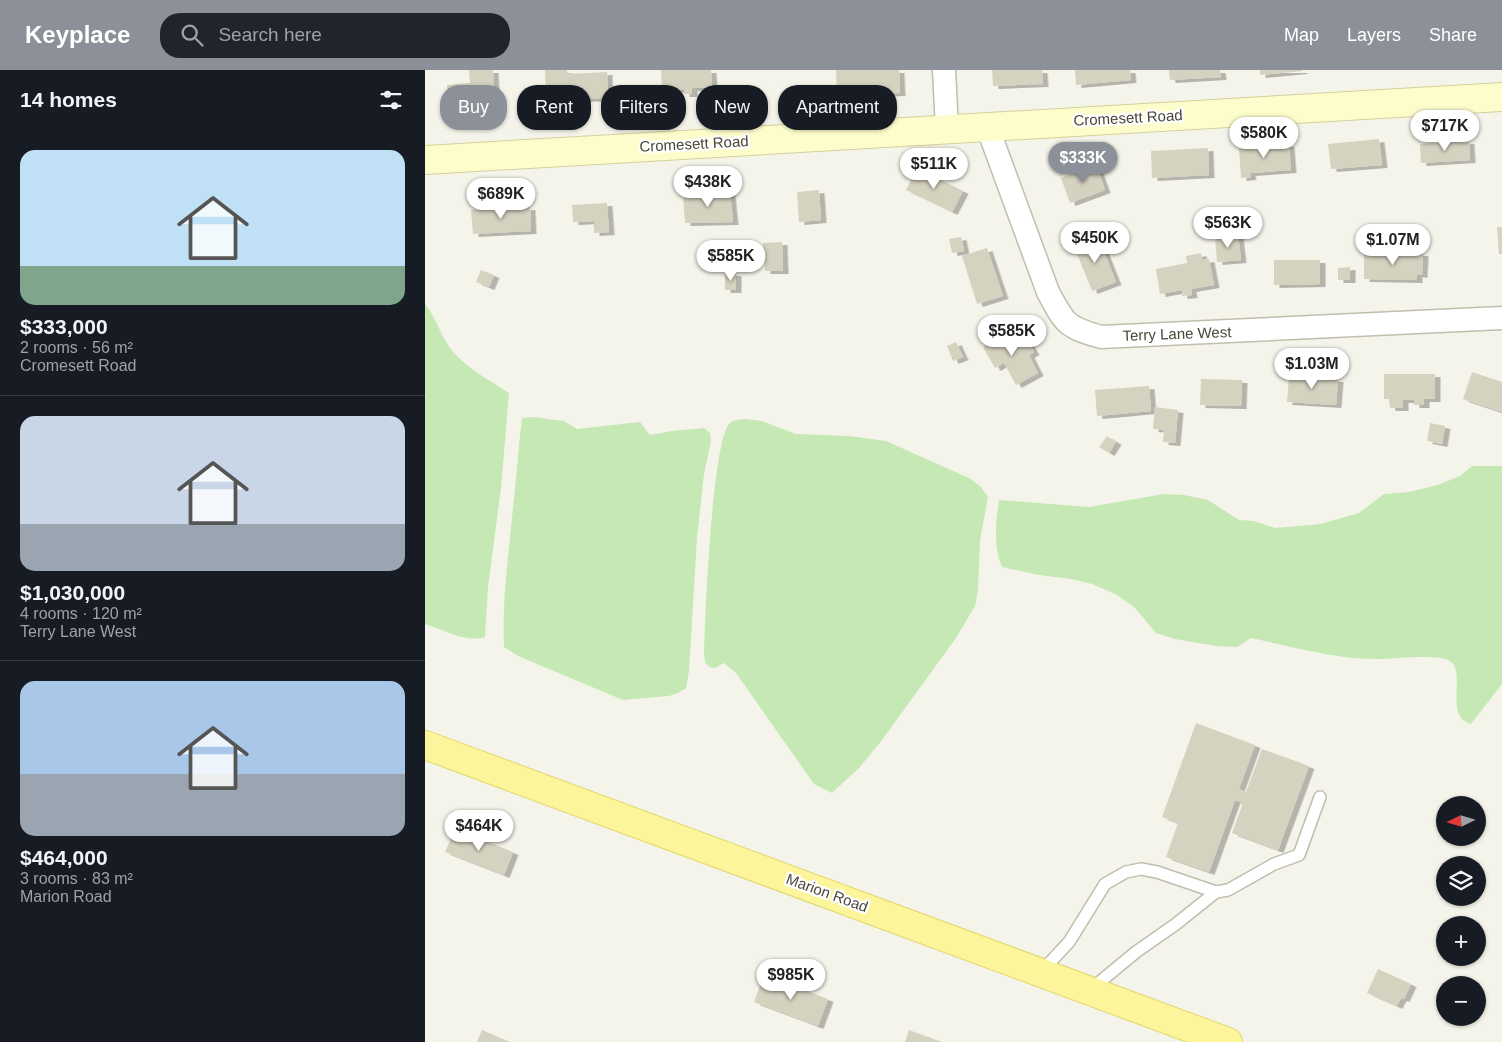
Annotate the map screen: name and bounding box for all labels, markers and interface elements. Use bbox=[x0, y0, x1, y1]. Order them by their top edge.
search box bbox=[160, 13, 510, 58]
text: Keyplace bbox=[25, 21, 130, 48]
icon: search bbox=[178, 21, 206, 49]
text: Search here bbox=[218, 24, 322, 45]
text: Map bbox=[1284, 25, 1319, 45]
text: Layers bbox=[1347, 25, 1401, 45]
text: Share bbox=[1429, 25, 1477, 45]
chip: Buy bbox=[440, 85, 507, 130]
chip: Rent bbox=[517, 85, 591, 130]
chip: Filters bbox=[601, 85, 686, 130]
chip: New bbox=[696, 85, 768, 130]
chip: Apartment bbox=[778, 85, 897, 130]
icon: filters bbox=[377, 86, 405, 114]
text: 14 homes bbox=[20, 88, 117, 111]
street label: Cromesett Road bbox=[1073, 106, 1183, 129]
pin: $717K bbox=[1410, 109, 1480, 152]
pin: $580K bbox=[1229, 116, 1299, 159]
text: $717K bbox=[1421, 117, 1469, 134]
text: $580K bbox=[1240, 124, 1288, 141]
street label: Cromesett Road bbox=[639, 132, 749, 155]
pin: $333K bbox=[1048, 142, 1118, 184]
pin: $511K bbox=[899, 148, 969, 190]
text: $333K bbox=[1059, 149, 1107, 166]
text: $511K bbox=[911, 155, 957, 172]
pin: $438K bbox=[673, 166, 743, 208]
text: $438K bbox=[684, 173, 732, 190]
pin: $689K bbox=[466, 178, 536, 220]
icon: home bbox=[168, 183, 258, 273]
text: $689K bbox=[477, 185, 525, 202]
pin: $563K bbox=[1193, 206, 1263, 249]
text: $563K bbox=[1204, 214, 1252, 231]
pin: $450K bbox=[1060, 222, 1130, 264]
pin: $1.07M bbox=[1352, 224, 1434, 266]
text: $450K bbox=[1071, 229, 1119, 246]
text: $1.07M bbox=[1366, 231, 1420, 248]
pin: $585K bbox=[696, 240, 766, 282]
text: $585K bbox=[707, 247, 755, 264]
pin: $585K bbox=[977, 314, 1047, 357]
text: $333,000 bbox=[20, 315, 108, 338]
text: $585K bbox=[988, 322, 1036, 339]
street label: Terry Lane West bbox=[1122, 323, 1233, 344]
text: 2 rooms · 56 m² bbox=[20, 339, 133, 356]
pin: $1.03M bbox=[1271, 348, 1353, 390]
text: $1.03M bbox=[1285, 355, 1339, 372]
text: Cromesett Road bbox=[20, 357, 137, 374]
icon: home bbox=[168, 448, 258, 538]
text: $1,030,000 bbox=[20, 581, 125, 604]
text: 4 rooms · 120 m² bbox=[20, 605, 142, 622]
text: Terry Lane West bbox=[20, 623, 136, 640]
icon: home bbox=[168, 713, 258, 803]
north arrow bbox=[1436, 796, 1486, 846]
map controls bbox=[1436, 796, 1486, 1026]
pin: $464K bbox=[444, 810, 514, 852]
text: $464K bbox=[455, 817, 503, 834]
text: $464,000 bbox=[20, 846, 108, 869]
button: layers bbox=[1436, 856, 1486, 906]
text: 3 rooms · 83 m² bbox=[20, 870, 133, 887]
street label: Marion Road bbox=[784, 870, 870, 915]
text: Marion Road bbox=[20, 888, 112, 905]
button: + bbox=[1436, 916, 1486, 966]
pin: $985K bbox=[756, 958, 826, 1001]
text: $985K bbox=[767, 966, 815, 983]
button: − bbox=[1436, 976, 1486, 1026]

